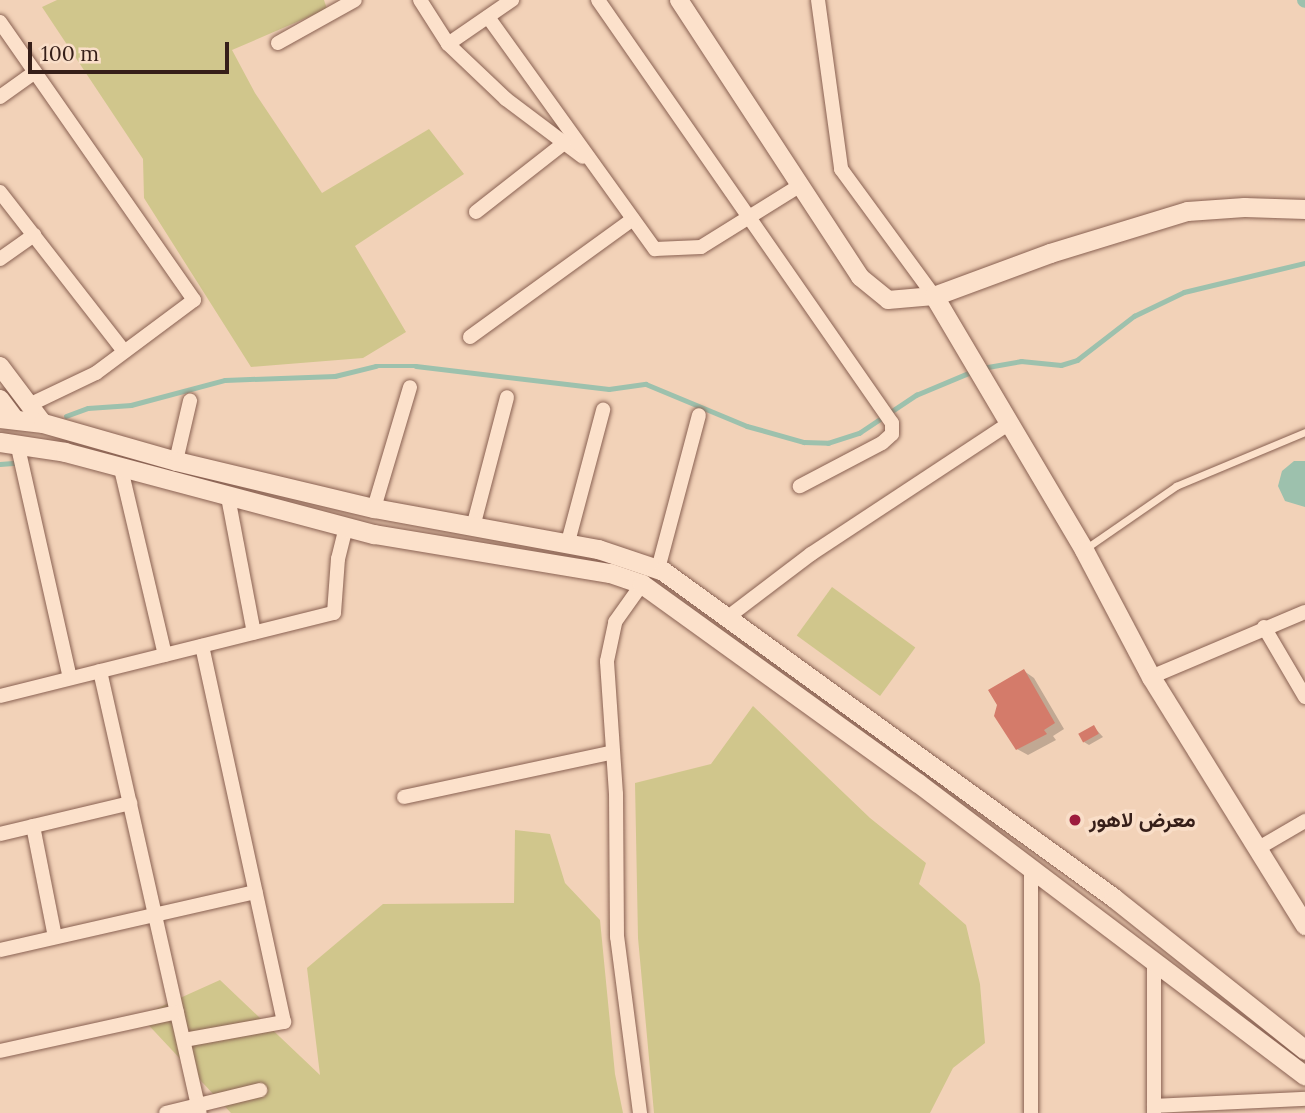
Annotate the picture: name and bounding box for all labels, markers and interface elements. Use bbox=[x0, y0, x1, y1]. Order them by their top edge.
scale bar bbox=[32, 28, 233, 72]
text: 100 m bbox=[41, 40, 99, 67]
place label: معرض لاهور bbox=[1089, 807, 1196, 833]
marker: معرض لاهور bbox=[1067, 812, 1083, 828]

